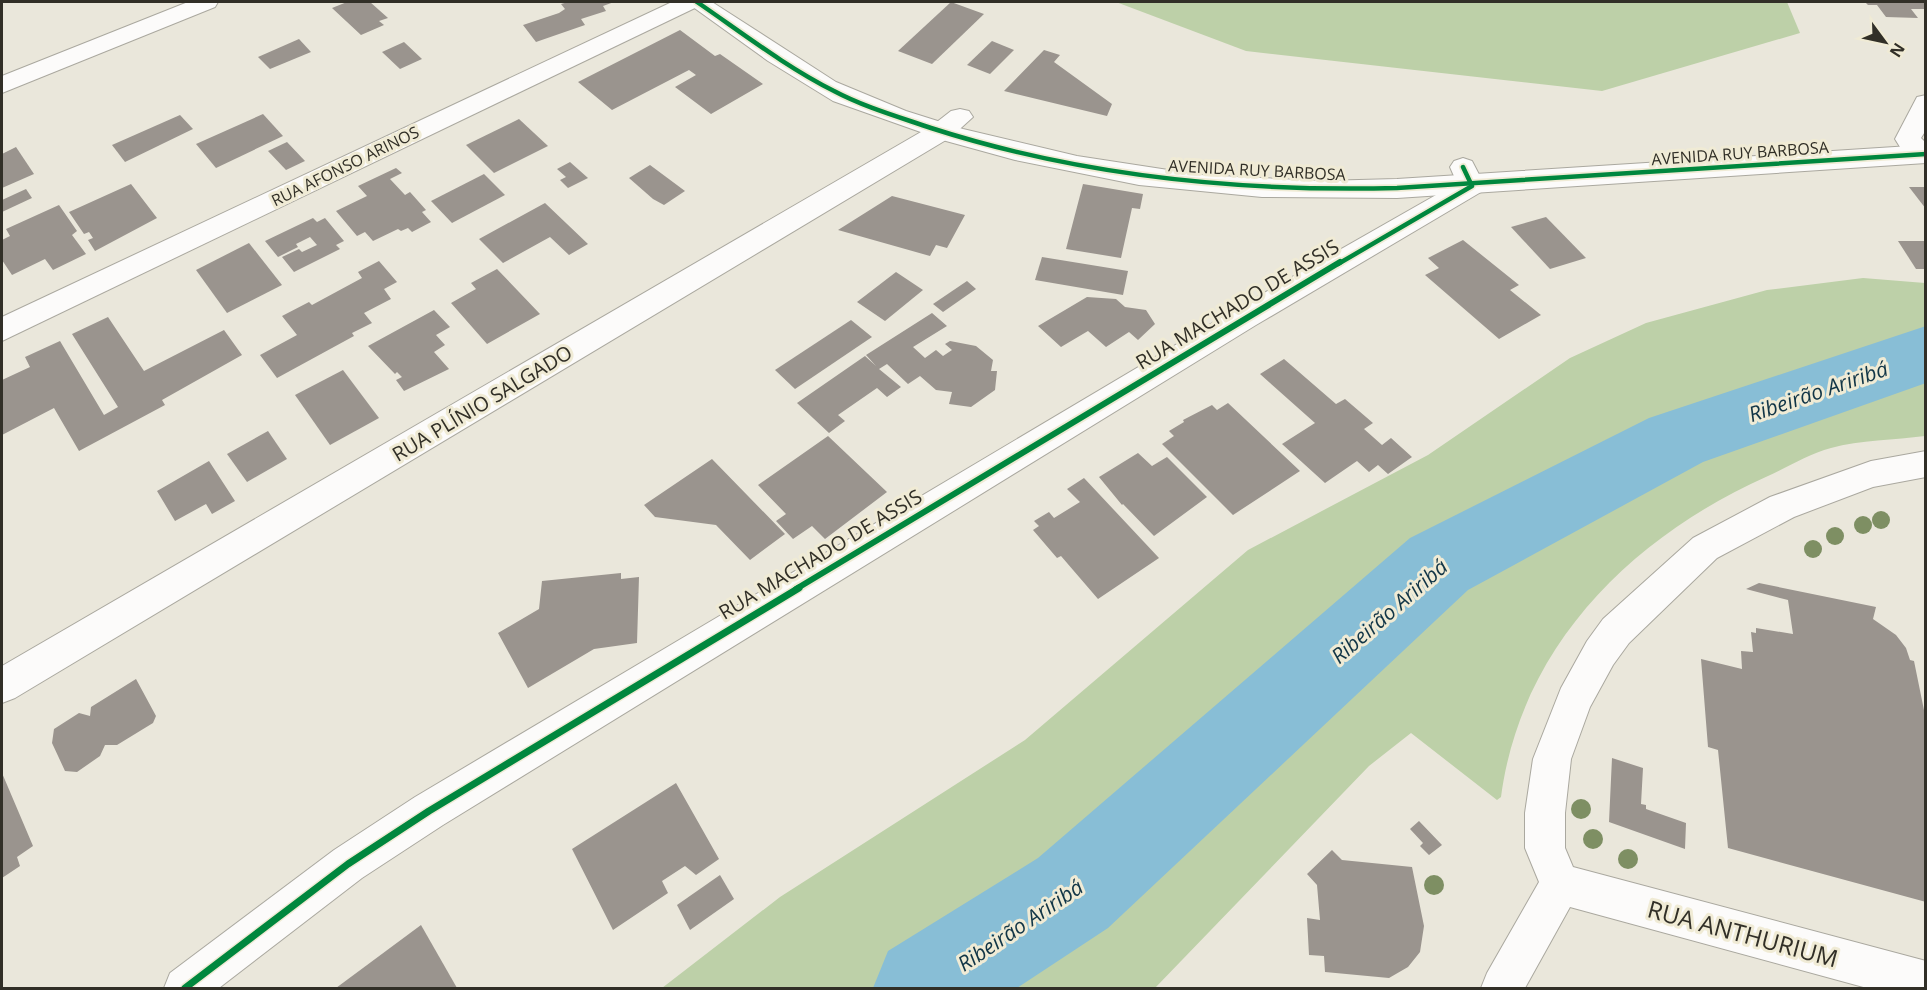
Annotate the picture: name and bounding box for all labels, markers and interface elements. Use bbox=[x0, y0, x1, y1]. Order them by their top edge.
north arrow bbox=[1855, 12, 1915, 72]
text: N bbox=[1885, 39, 1910, 62]
street label: RUA AFONSO ARINOS bbox=[267, 121, 423, 211]
street label: AVENIDA RUY BARBOSA bbox=[1651, 136, 1830, 170]
street label: AVENIDA RUY BARBOSA bbox=[1168, 154, 1347, 186]
street label: RUA MACHADO DE ASSIS bbox=[1130, 233, 1344, 375]
street label: RUA PLÍNIO SALGADO bbox=[387, 339, 577, 467]
water label: Ribeirão Ariribá bbox=[1745, 354, 1892, 428]
street label: RUA MACHADO DE ASSIS bbox=[713, 483, 927, 625]
water label: Ribeirão Ariribá bbox=[1325, 553, 1453, 669]
water label: Ribeirão Ariribá bbox=[952, 873, 1088, 977]
street label: RUA ANTHURIUM bbox=[1644, 892, 1842, 974]

